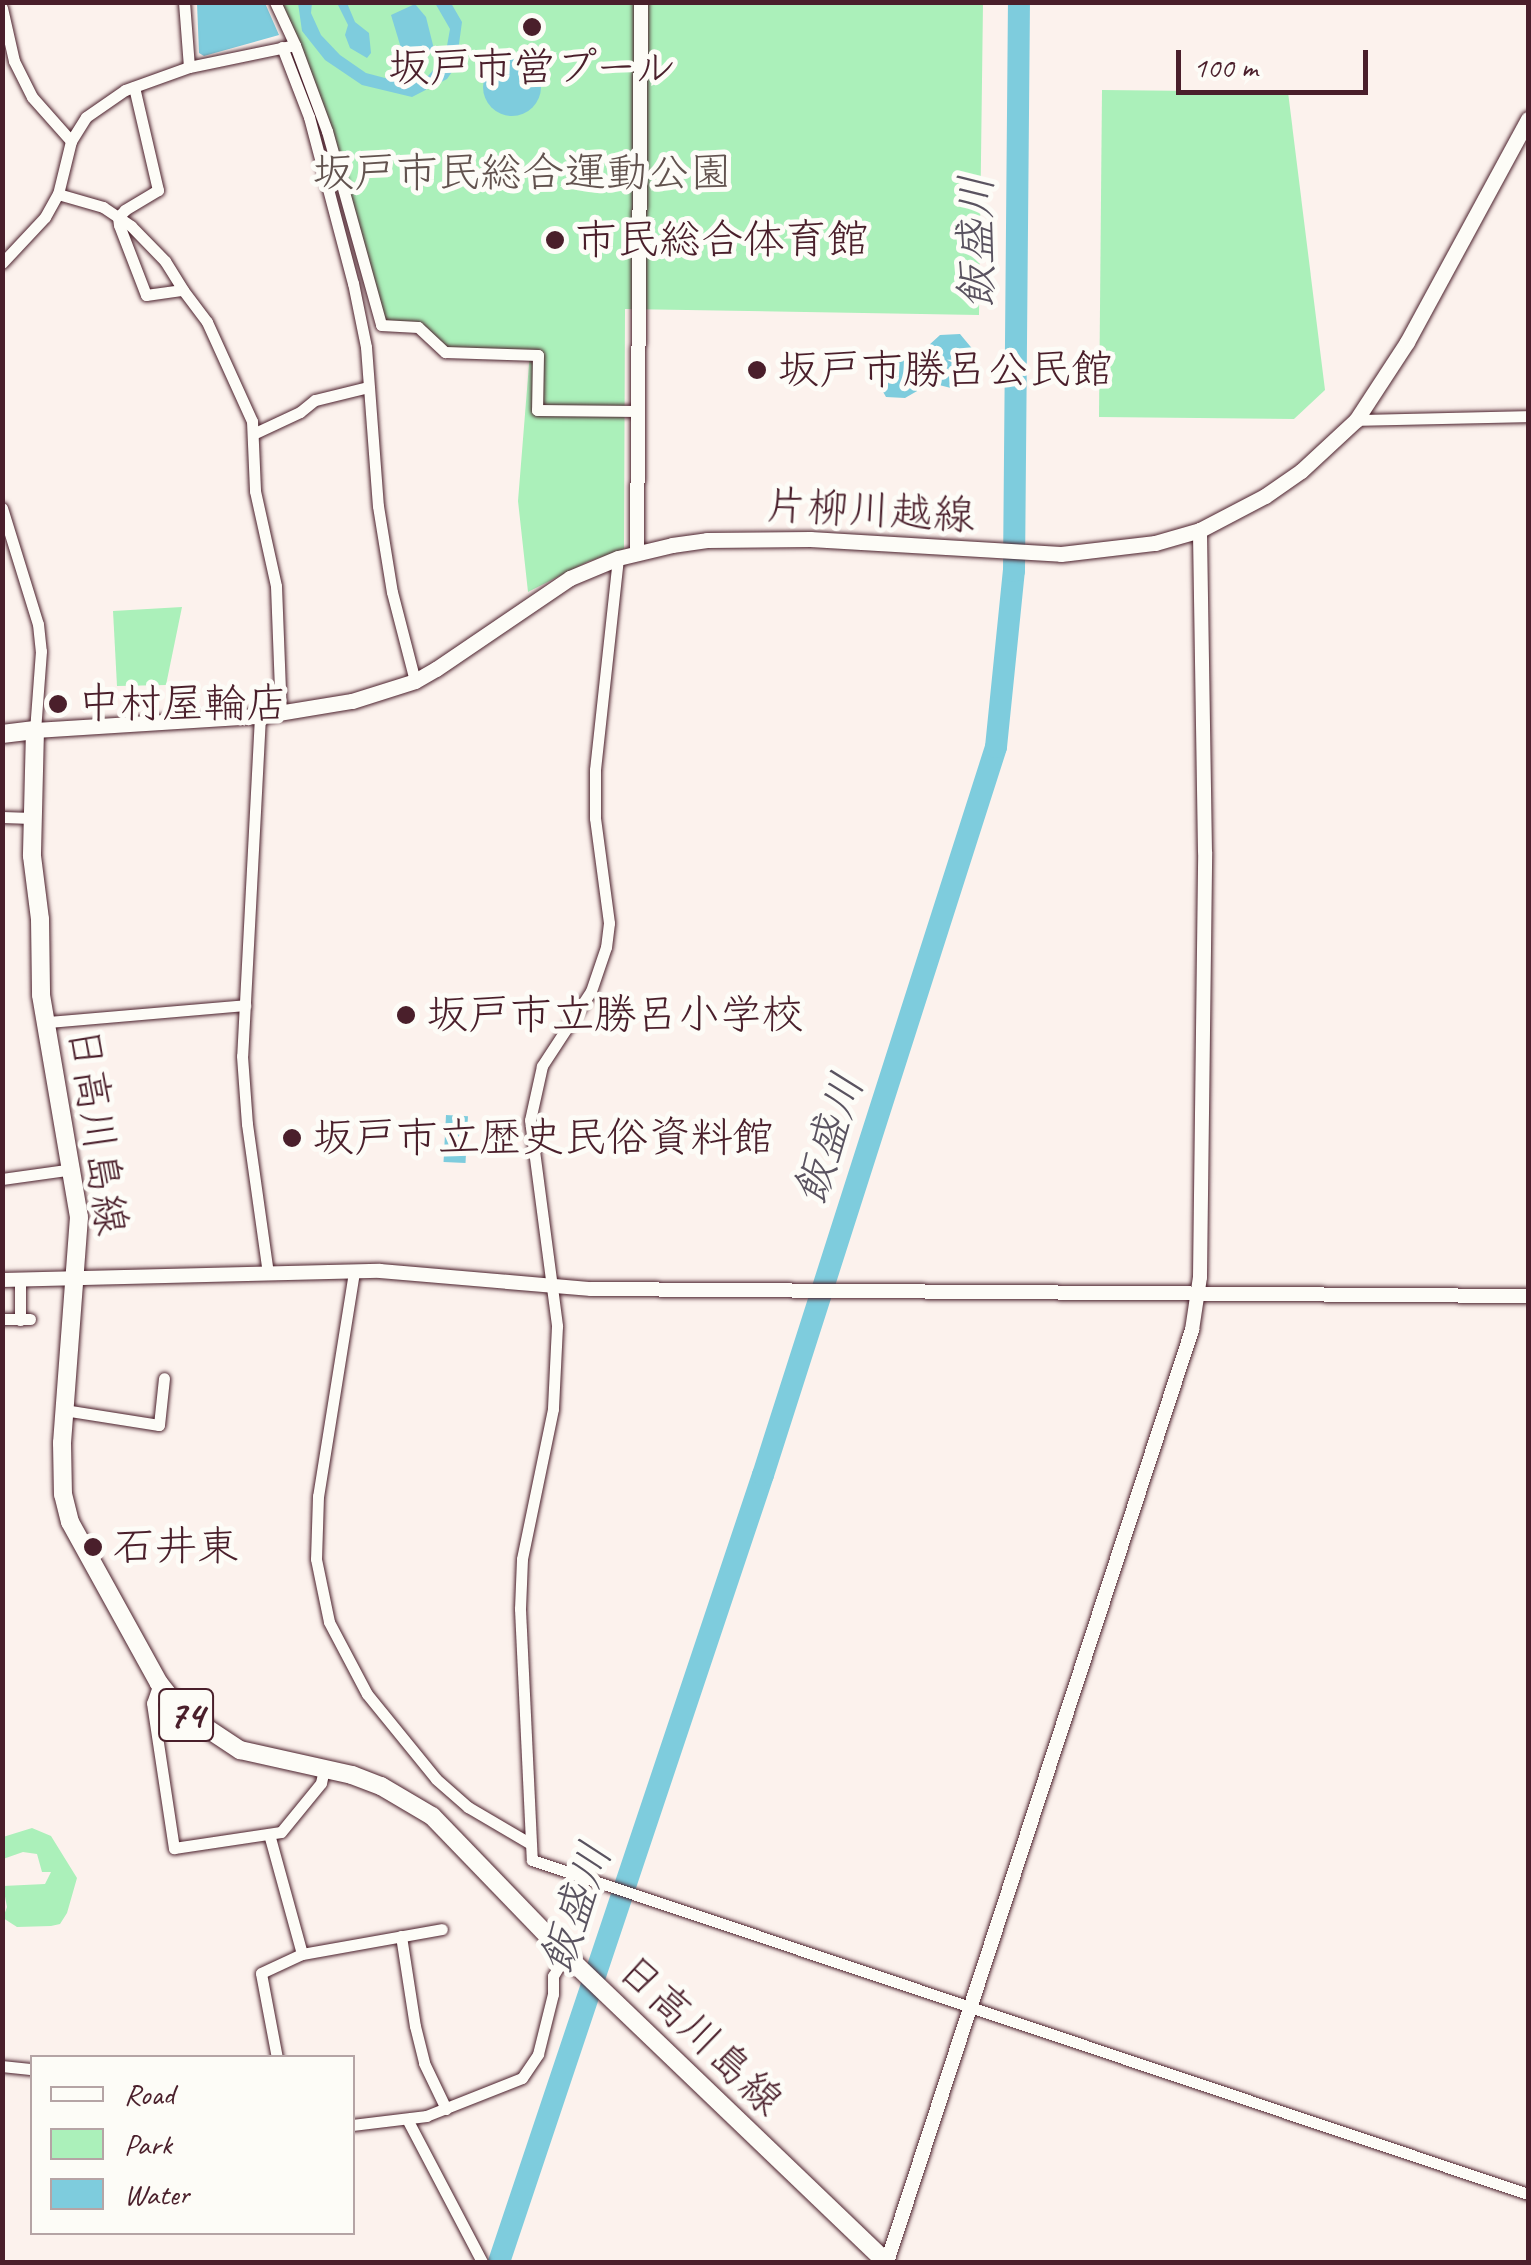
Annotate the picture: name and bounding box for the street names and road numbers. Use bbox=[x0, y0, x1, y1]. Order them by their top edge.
street label: 片柳川越線 bbox=[764, 480, 976, 542]
street label: 日高川島線 bbox=[57, 1024, 137, 1238]
road number: 74 bbox=[156, 1680, 216, 1750]
street label: 日高川島線 bbox=[607, 1944, 793, 2126]

